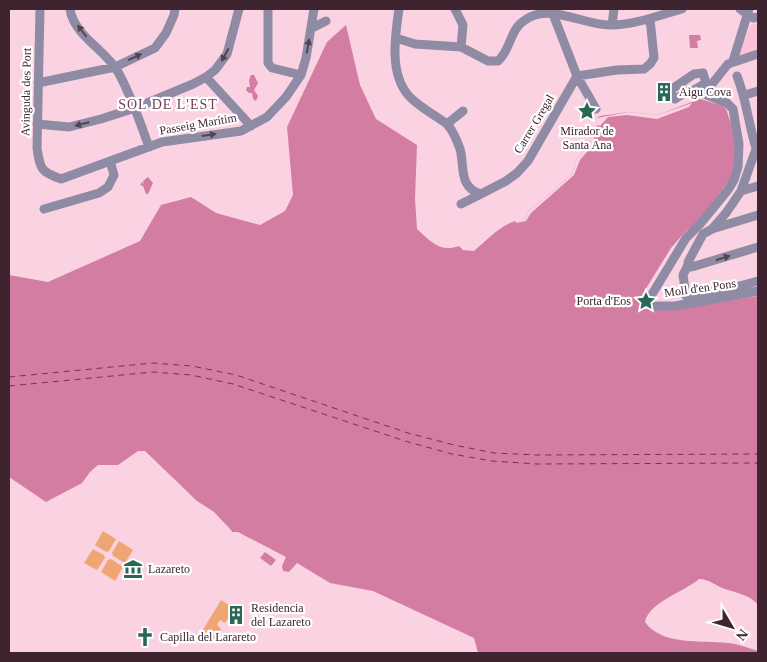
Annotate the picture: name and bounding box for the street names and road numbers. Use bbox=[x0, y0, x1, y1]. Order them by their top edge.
street label: Avinguda des Port bbox=[18, 47, 34, 136]
street label: Carrer Gregal bbox=[511, 91, 557, 156]
street label: Passeig Marítim bbox=[158, 110, 238, 138]
street label: Moll d'en Pons bbox=[663, 276, 737, 300]

